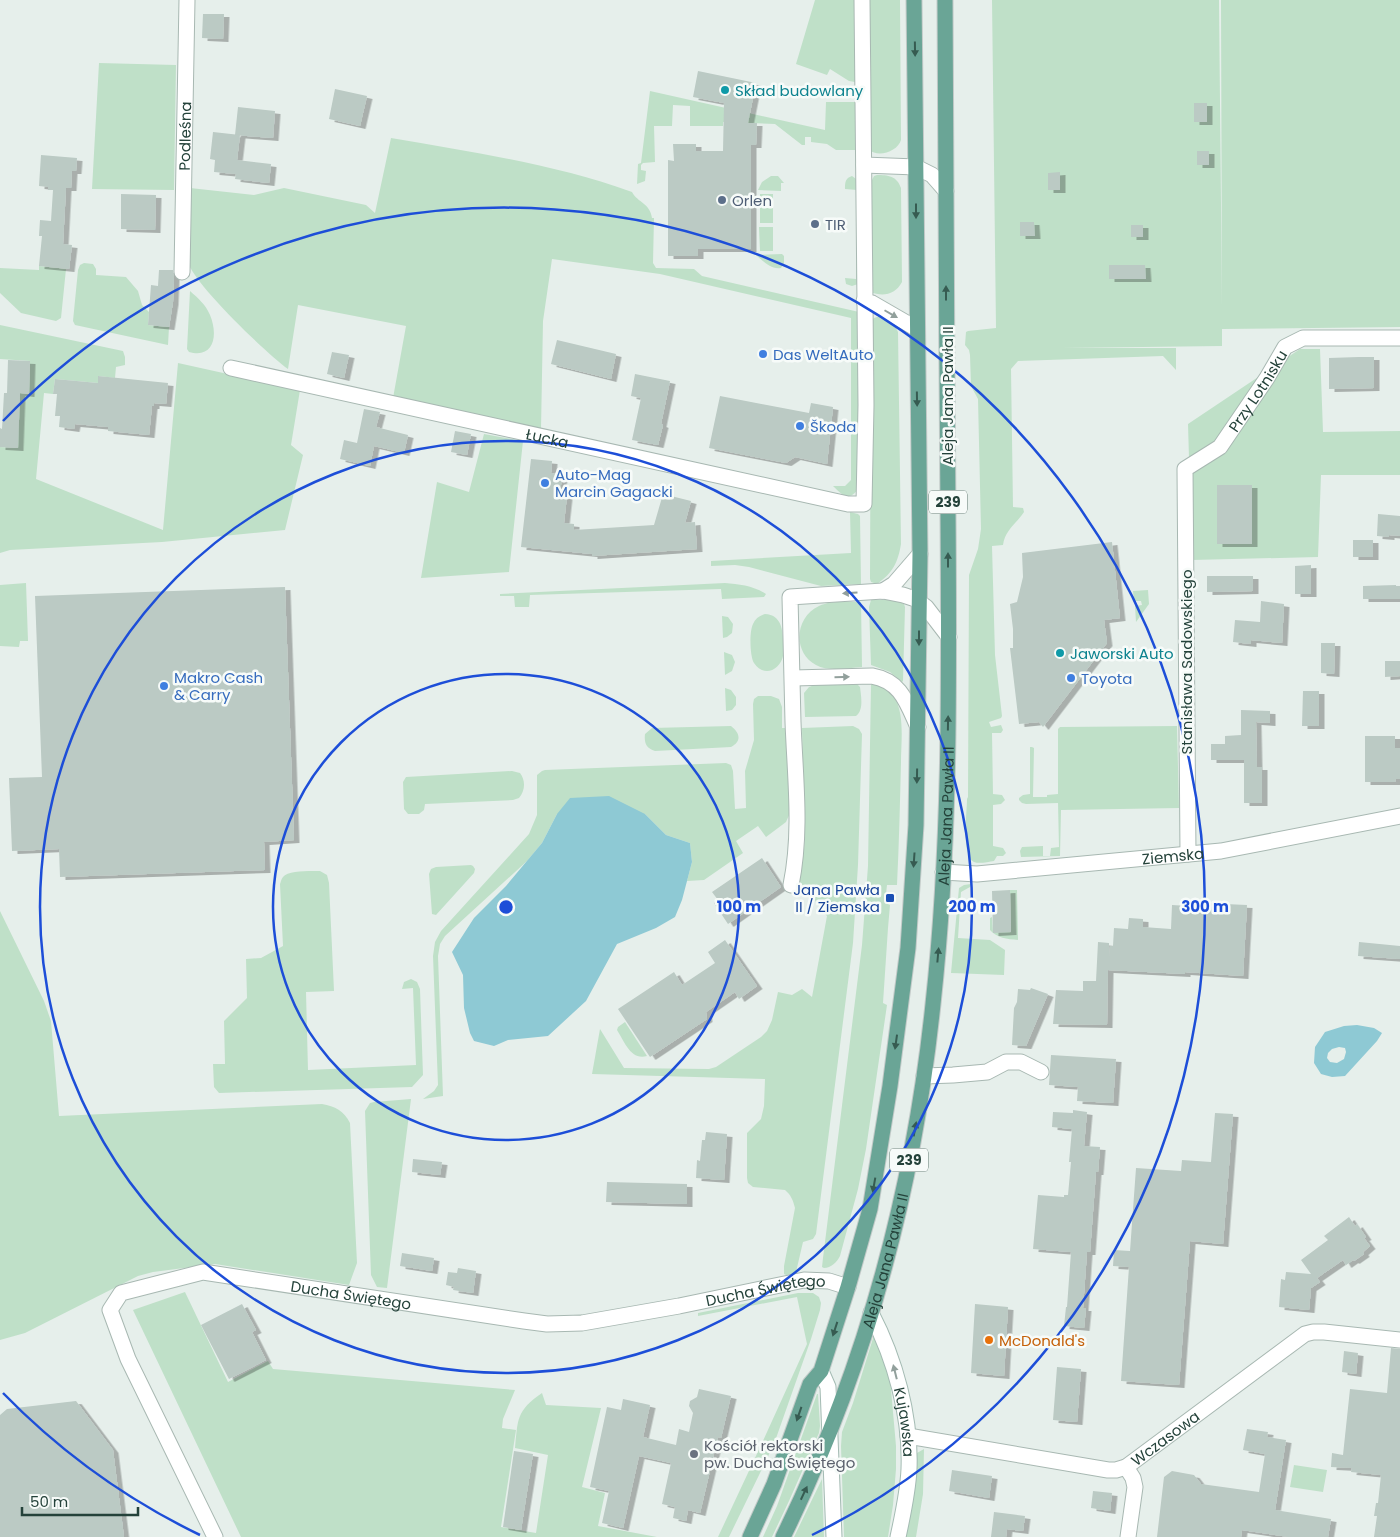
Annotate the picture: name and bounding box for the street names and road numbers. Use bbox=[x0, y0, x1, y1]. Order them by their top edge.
street label: Podleśna bbox=[173, 101, 196, 171]
street label: Aleja Jana Pawła II bbox=[937, 326, 958, 466]
street label: Przy Lotnisku bbox=[1223, 346, 1292, 436]
street label: Łucka bbox=[524, 423, 571, 453]
road number: 239 bbox=[929, 491, 967, 514]
street label: Stanisława Sadowskiego bbox=[1176, 569, 1197, 755]
street label: Aleja Jana Pawła II bbox=[932, 746, 958, 886]
street label: Ziemska bbox=[1141, 842, 1205, 869]
road number: 239 bbox=[890, 1148, 928, 1172]
street label: Aleja Jana Pawła II bbox=[856, 1191, 913, 1331]
street label: Ducha Świętego bbox=[704, 1269, 826, 1311]
street label: Ducha Świętego bbox=[289, 1275, 413, 1314]
street label: Kujawska bbox=[889, 1385, 920, 1457]
street label: Wczasowa bbox=[1126, 1405, 1204, 1470]

